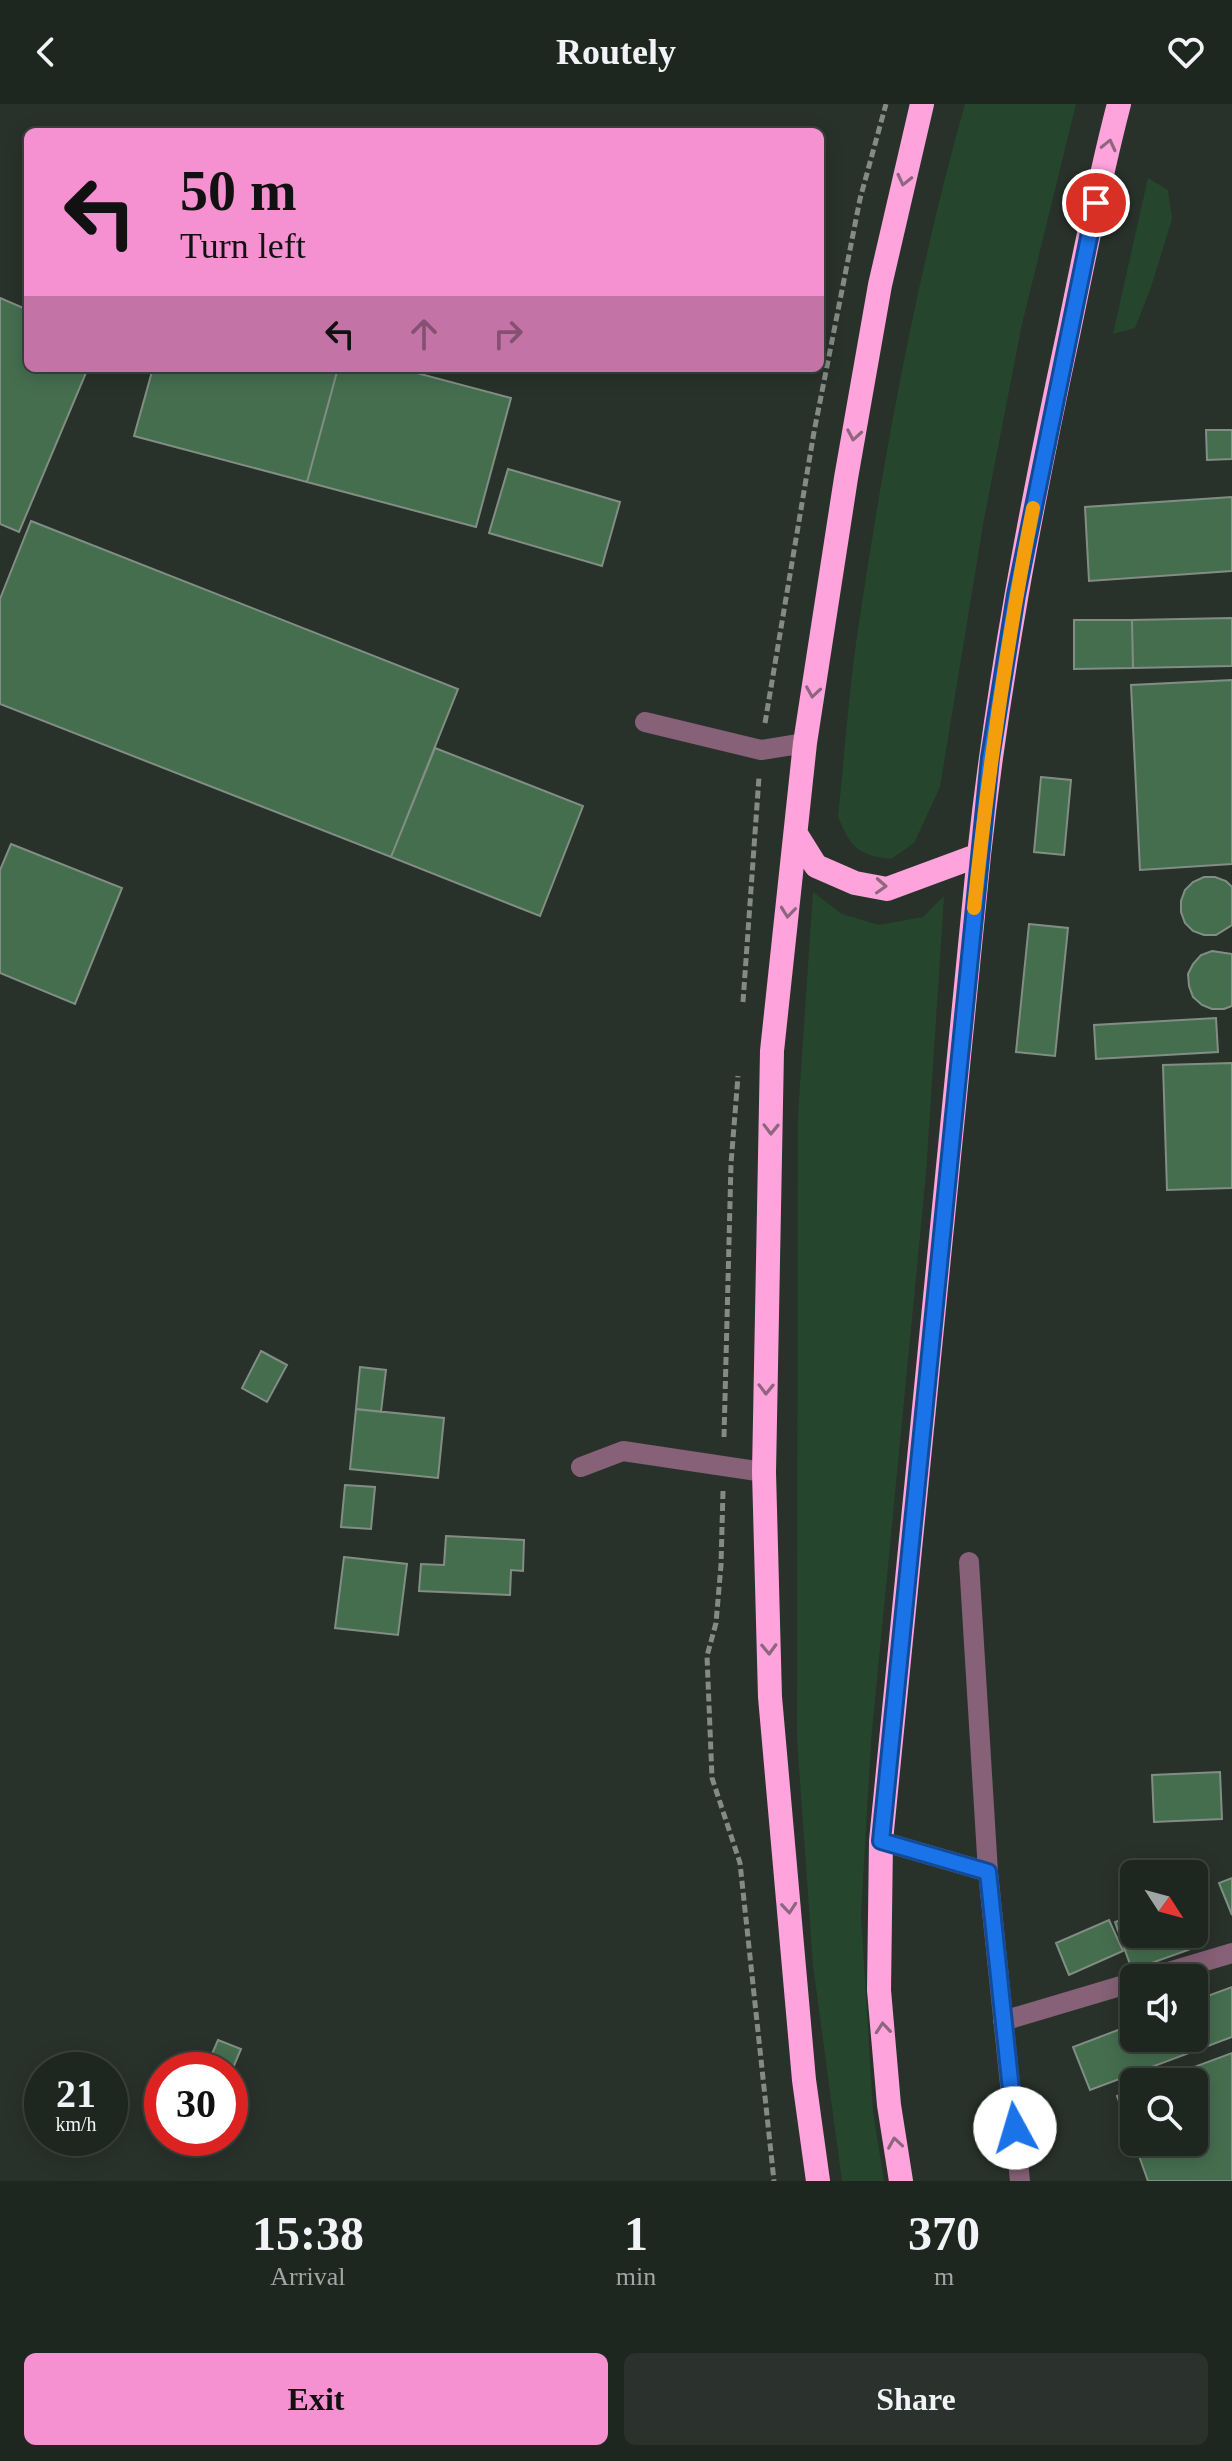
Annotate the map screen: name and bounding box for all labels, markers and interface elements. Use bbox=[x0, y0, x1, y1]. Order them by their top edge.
icon: back bbox=[24, 30, 68, 74]
icon: heart bbox=[1164, 30, 1208, 74]
text: Routely bbox=[556, 32, 676, 72]
one-way arrow bbox=[1100, 138, 1117, 152]
icon: left bbox=[48, 160, 152, 264]
text: 50 m bbox=[180, 160, 297, 222]
pin bbox=[1062, 169, 1130, 237]
one-way arrow bbox=[896, 173, 913, 186]
icon: arrive bbox=[1074, 181, 1118, 225]
text: Turn left bbox=[180, 226, 306, 266]
icon: left bbox=[318, 312, 362, 356]
icon: ahead bbox=[402, 312, 446, 356]
icon: right bbox=[486, 312, 530, 356]
one-way arrow bbox=[846, 428, 863, 442]
one-way arrow bbox=[805, 685, 822, 699]
one-way arrow bbox=[874, 877, 887, 894]
one-way arrow bbox=[779, 906, 796, 919]
one-way arrow bbox=[762, 1123, 780, 1136]
one-way arrow bbox=[757, 1383, 775, 1396]
one-way arrow bbox=[760, 1643, 777, 1656]
north arrow bbox=[1120, 1860, 1208, 1948]
map controls bbox=[1120, 1860, 1208, 2156]
one-way arrow bbox=[780, 1902, 797, 1915]
button: sound bbox=[1120, 1964, 1208, 2052]
one-way arrow bbox=[874, 2021, 891, 2034]
speed limit sign: 30 bbox=[144, 2052, 248, 2156]
button: search bbox=[1120, 2068, 1208, 2156]
text: 21 bbox=[56, 2071, 96, 2116]
position arrow bbox=[973, 2086, 1057, 2170]
text: km/h bbox=[55, 2113, 97, 2135]
one-way arrow bbox=[887, 2136, 904, 2150]
text: 15:38 bbox=[252, 2207, 364, 2260]
text: 1 bbox=[624, 2207, 648, 2260]
text: 370 bbox=[908, 2207, 980, 2260]
text: Arrival bbox=[270, 2262, 345, 2291]
text: min bbox=[616, 2262, 656, 2291]
text: m bbox=[934, 2262, 954, 2291]
button: Exit bbox=[24, 2353, 608, 2445]
button: Share bbox=[624, 2353, 1208, 2445]

